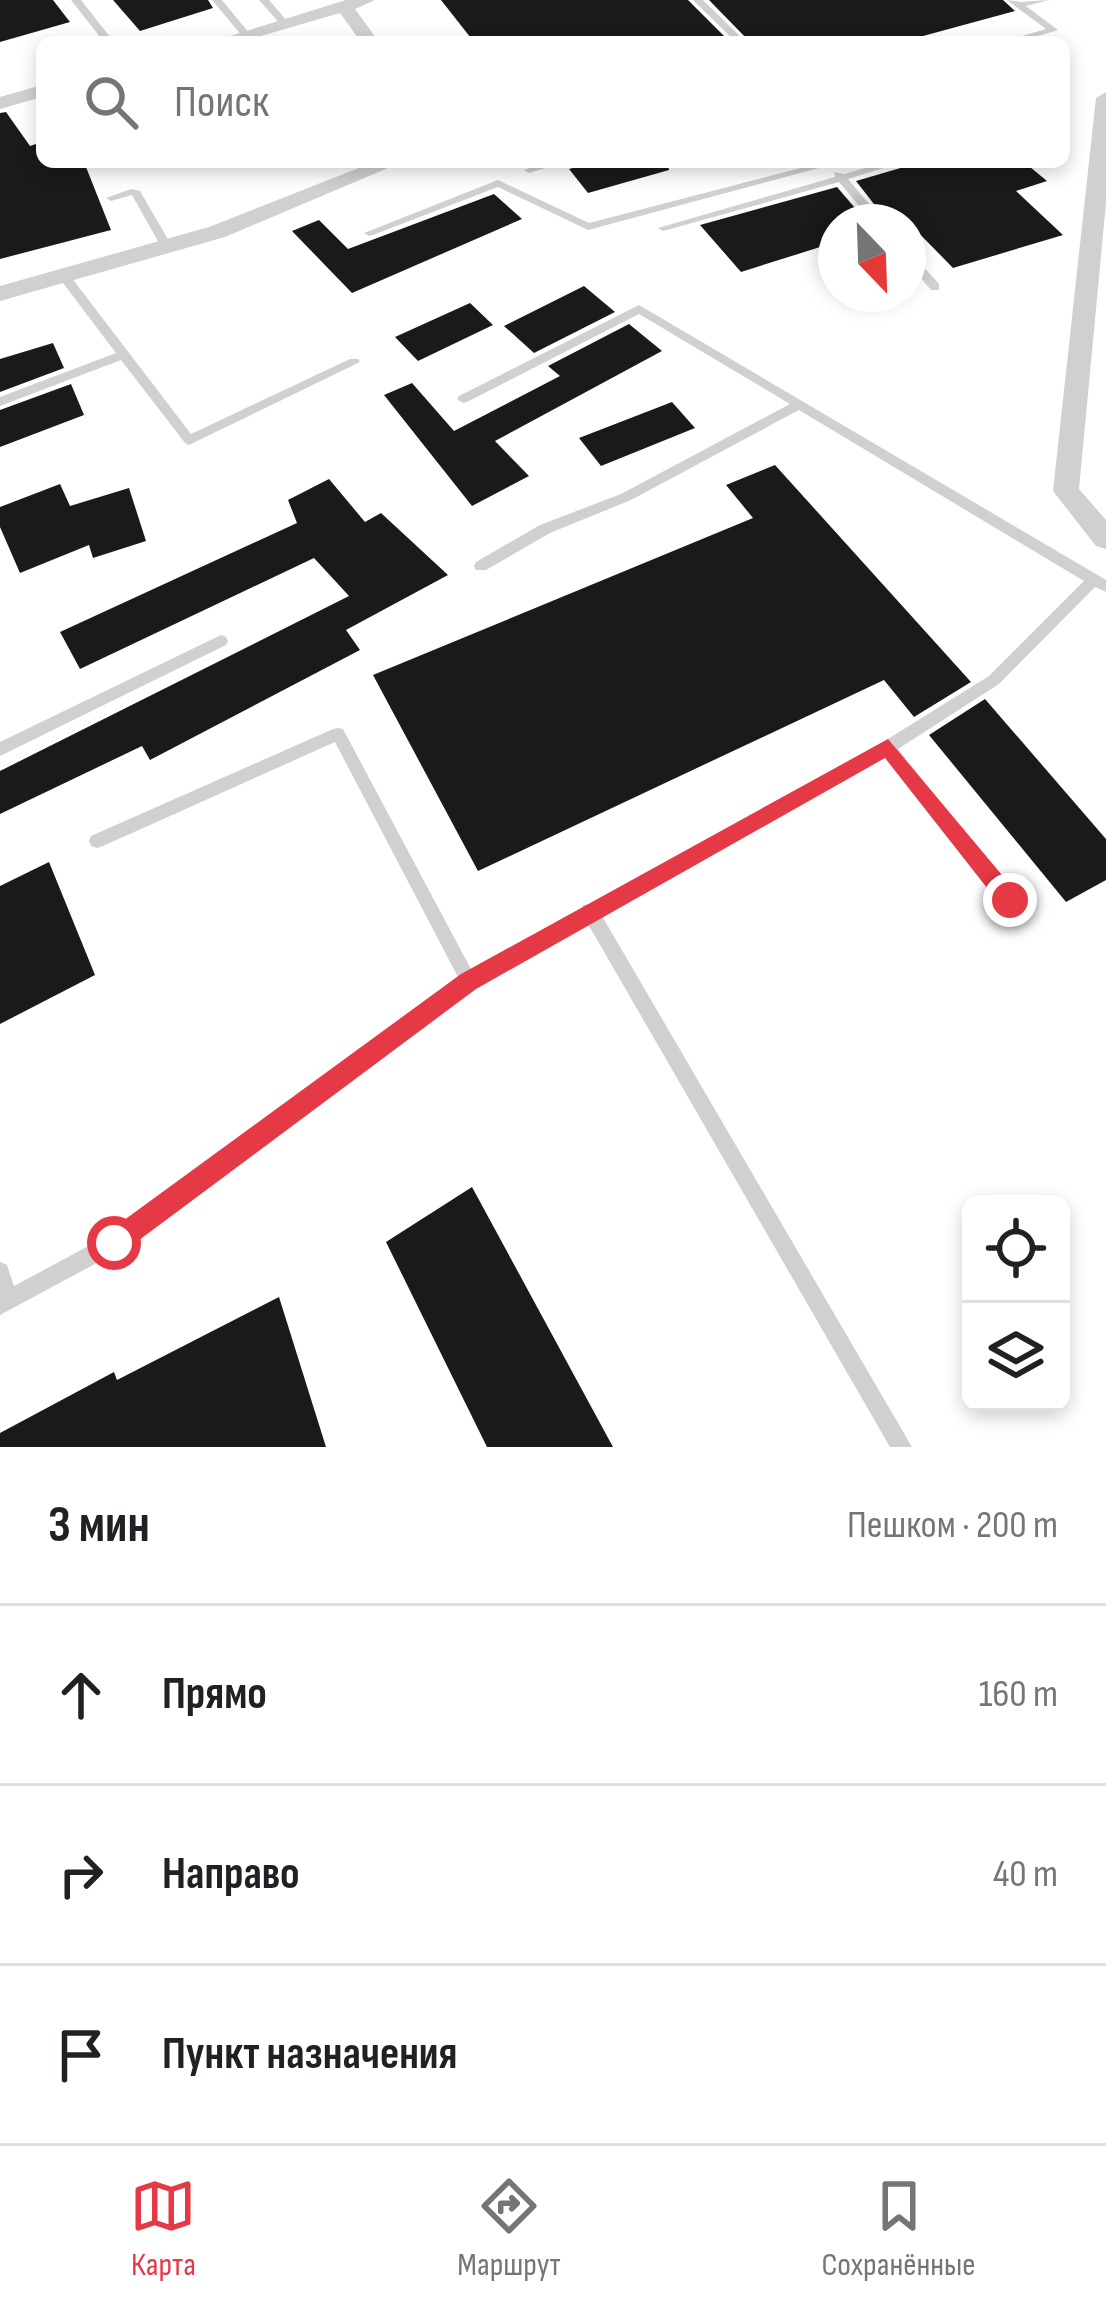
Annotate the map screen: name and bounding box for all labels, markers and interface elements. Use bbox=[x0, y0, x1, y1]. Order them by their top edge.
search box bbox=[36, 36, 1070, 168]
icon: search bbox=[78, 69, 144, 135]
text: Поиск bbox=[174, 75, 269, 130]
north arrow bbox=[818, 204, 926, 312]
route end bbox=[983, 873, 1037, 927]
map controls bbox=[962, 1195, 1070, 1411]
button: locate bbox=[962, 1195, 1070, 1303]
route start bbox=[87, 1216, 141, 1270]
button: layers bbox=[962, 1303, 1070, 1411]
text: 3 мин bbox=[48, 1495, 150, 1556]
text: Пешком · 200 m bbox=[847, 1502, 1058, 1549]
icon: ahead bbox=[48, 1662, 114, 1728]
text: Прямо bbox=[162, 1667, 267, 1722]
text: 160 m bbox=[979, 1671, 1058, 1718]
icon: right bbox=[48, 1842, 114, 1908]
text: Направо bbox=[162, 1847, 300, 1902]
text: 40 m bbox=[993, 1851, 1058, 1898]
icon: arrive bbox=[48, 2022, 114, 2088]
text: Пункт назначения bbox=[162, 2027, 457, 2082]
tab: Карта bbox=[130, 2173, 196, 2285]
tab: Маршрут bbox=[457, 2173, 561, 2285]
tab: Сохранённые bbox=[822, 2173, 976, 2285]

